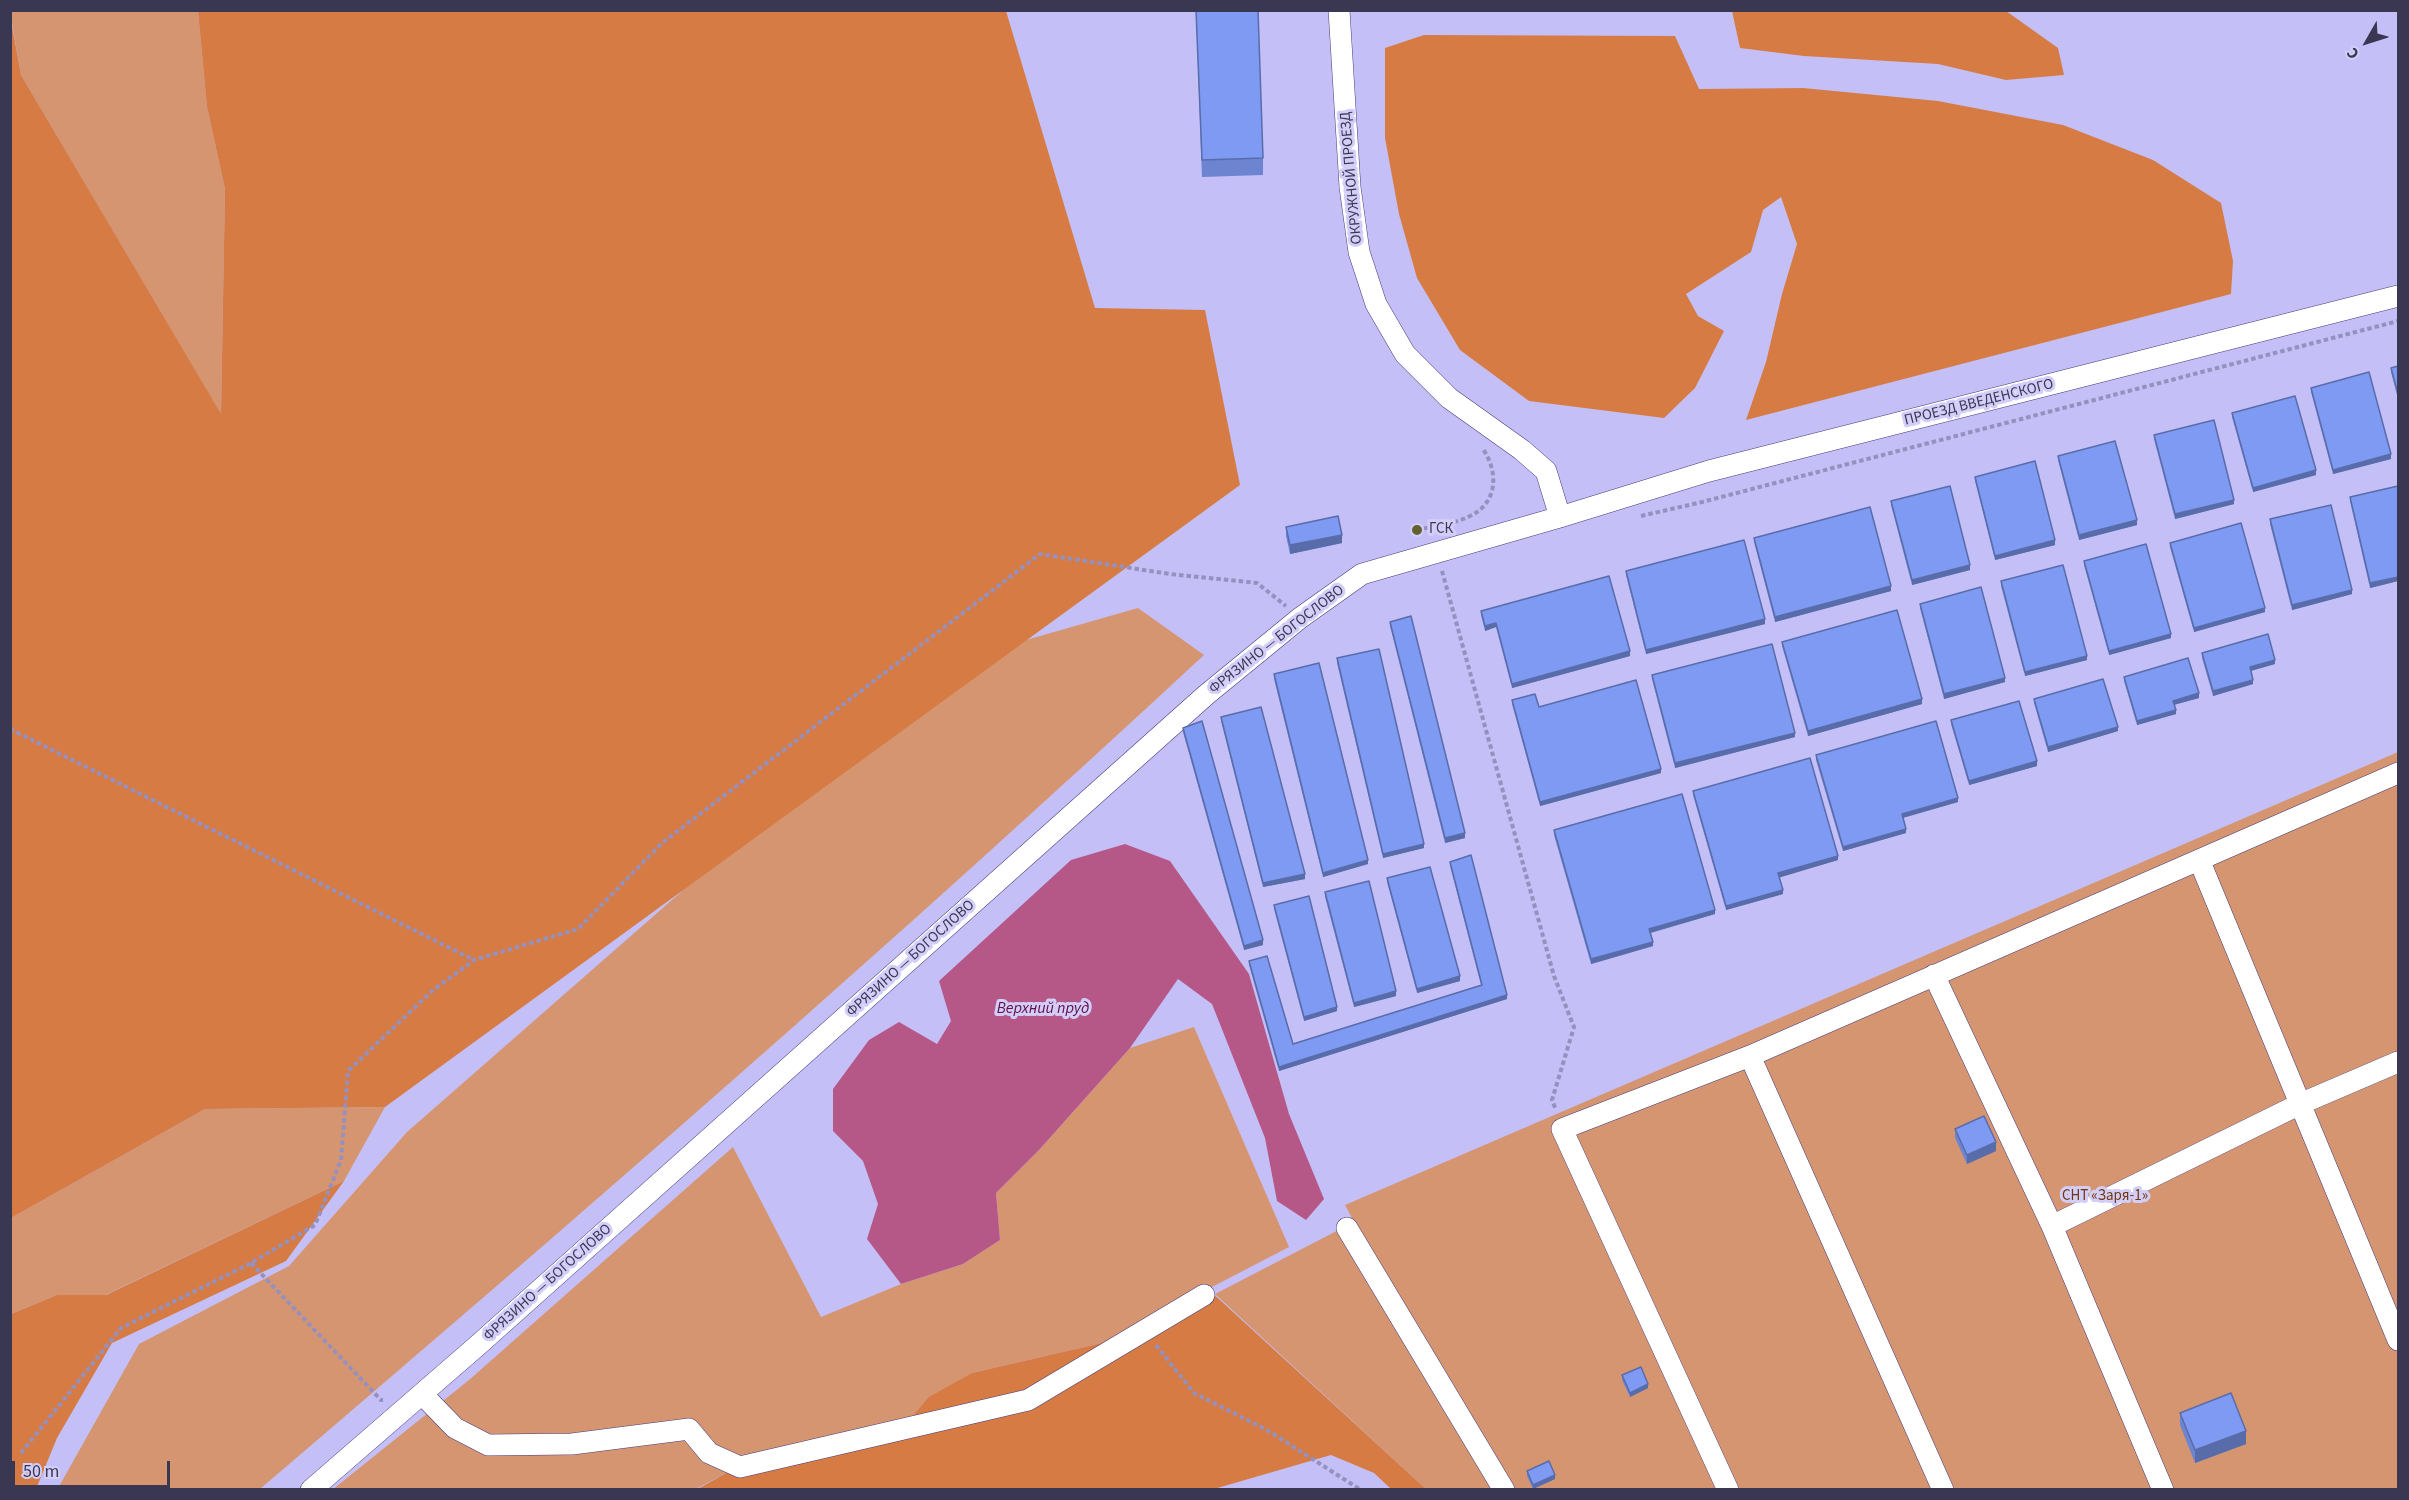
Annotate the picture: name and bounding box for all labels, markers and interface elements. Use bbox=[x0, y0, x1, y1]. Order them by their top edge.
north arrow bbox=[2337, 12, 2397, 72]
text: С bbox=[2342, 43, 2364, 64]
street label: ОКРУЖНОЙ ПРОЕЗД bbox=[1337, 111, 1367, 245]
street label: ПРОЕЗД ВВЕДЕНСКОГО bbox=[1903, 376, 2055, 430]
place label: ГСК bbox=[1429, 521, 1453, 539]
marker: ГСК bbox=[1410, 523, 1424, 537]
street label: ФРЯЗИНО — БОГОСЛОВО bbox=[1206, 582, 1348, 698]
street label: ФРЯЗИНО — БОГОСЛОВО bbox=[843, 897, 979, 1021]
water label: Верхний пруд bbox=[997, 999, 1089, 1019]
park label: СНТ «Заря-1» bbox=[2062, 1188, 2148, 1206]
street label: ФРЯЗИНО — БОГОСЛОВО bbox=[480, 1221, 616, 1345]
scale bar bbox=[15, 1449, 172, 1487]
text: 50 m bbox=[23, 1459, 59, 1484]

